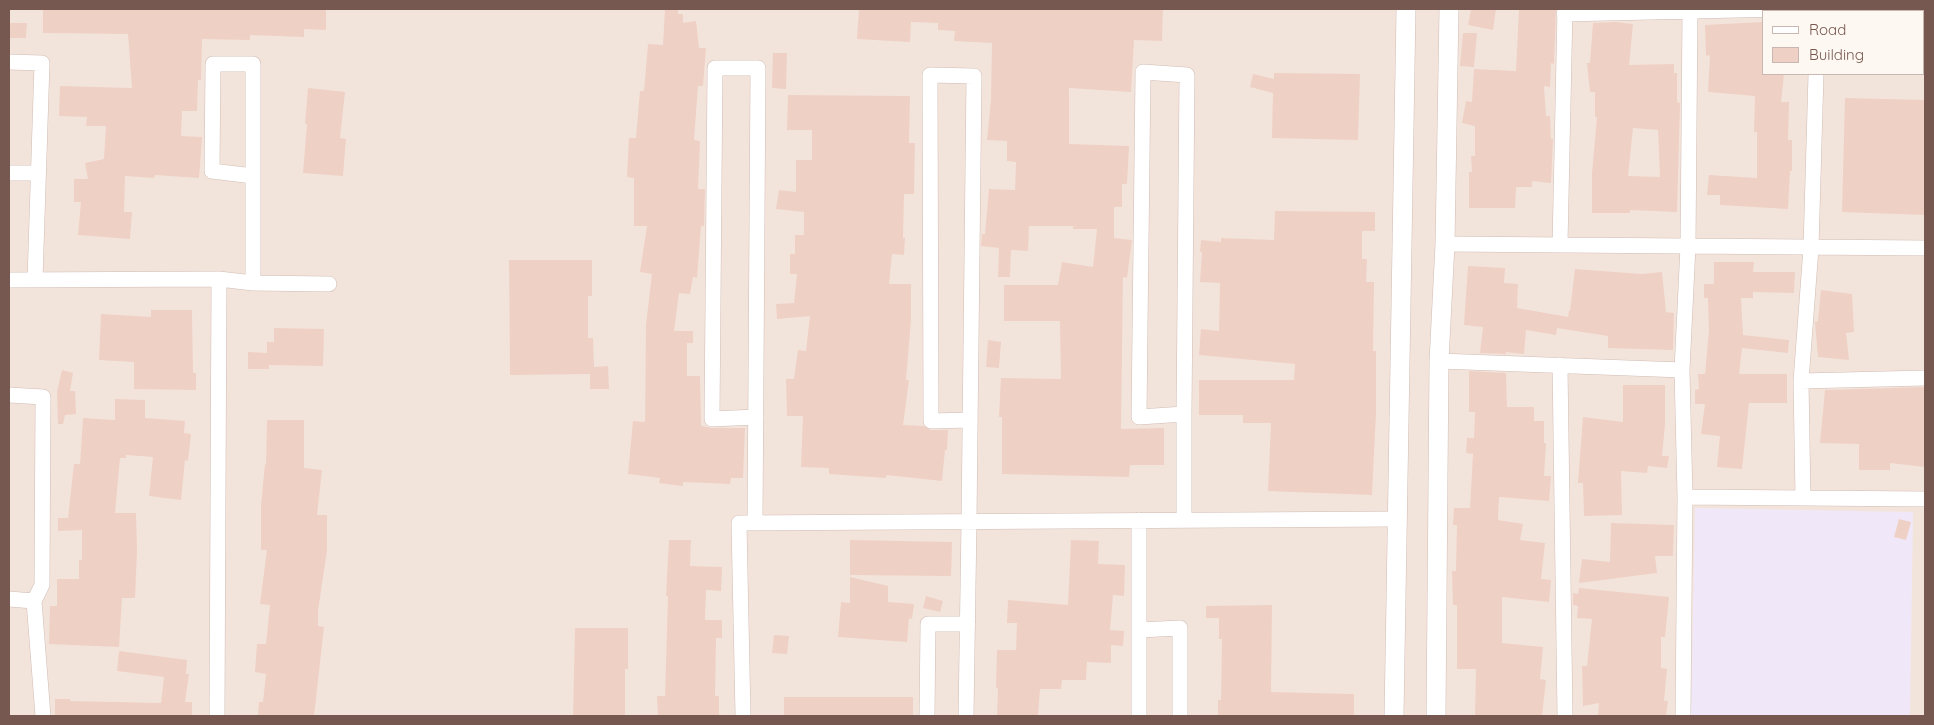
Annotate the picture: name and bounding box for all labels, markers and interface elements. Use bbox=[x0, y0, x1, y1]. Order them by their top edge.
legend bbox=[1762, 10, 1924, 75]
text: Road bbox=[1809, 20, 1846, 39]
text: Building bbox=[1809, 45, 1864, 64]

